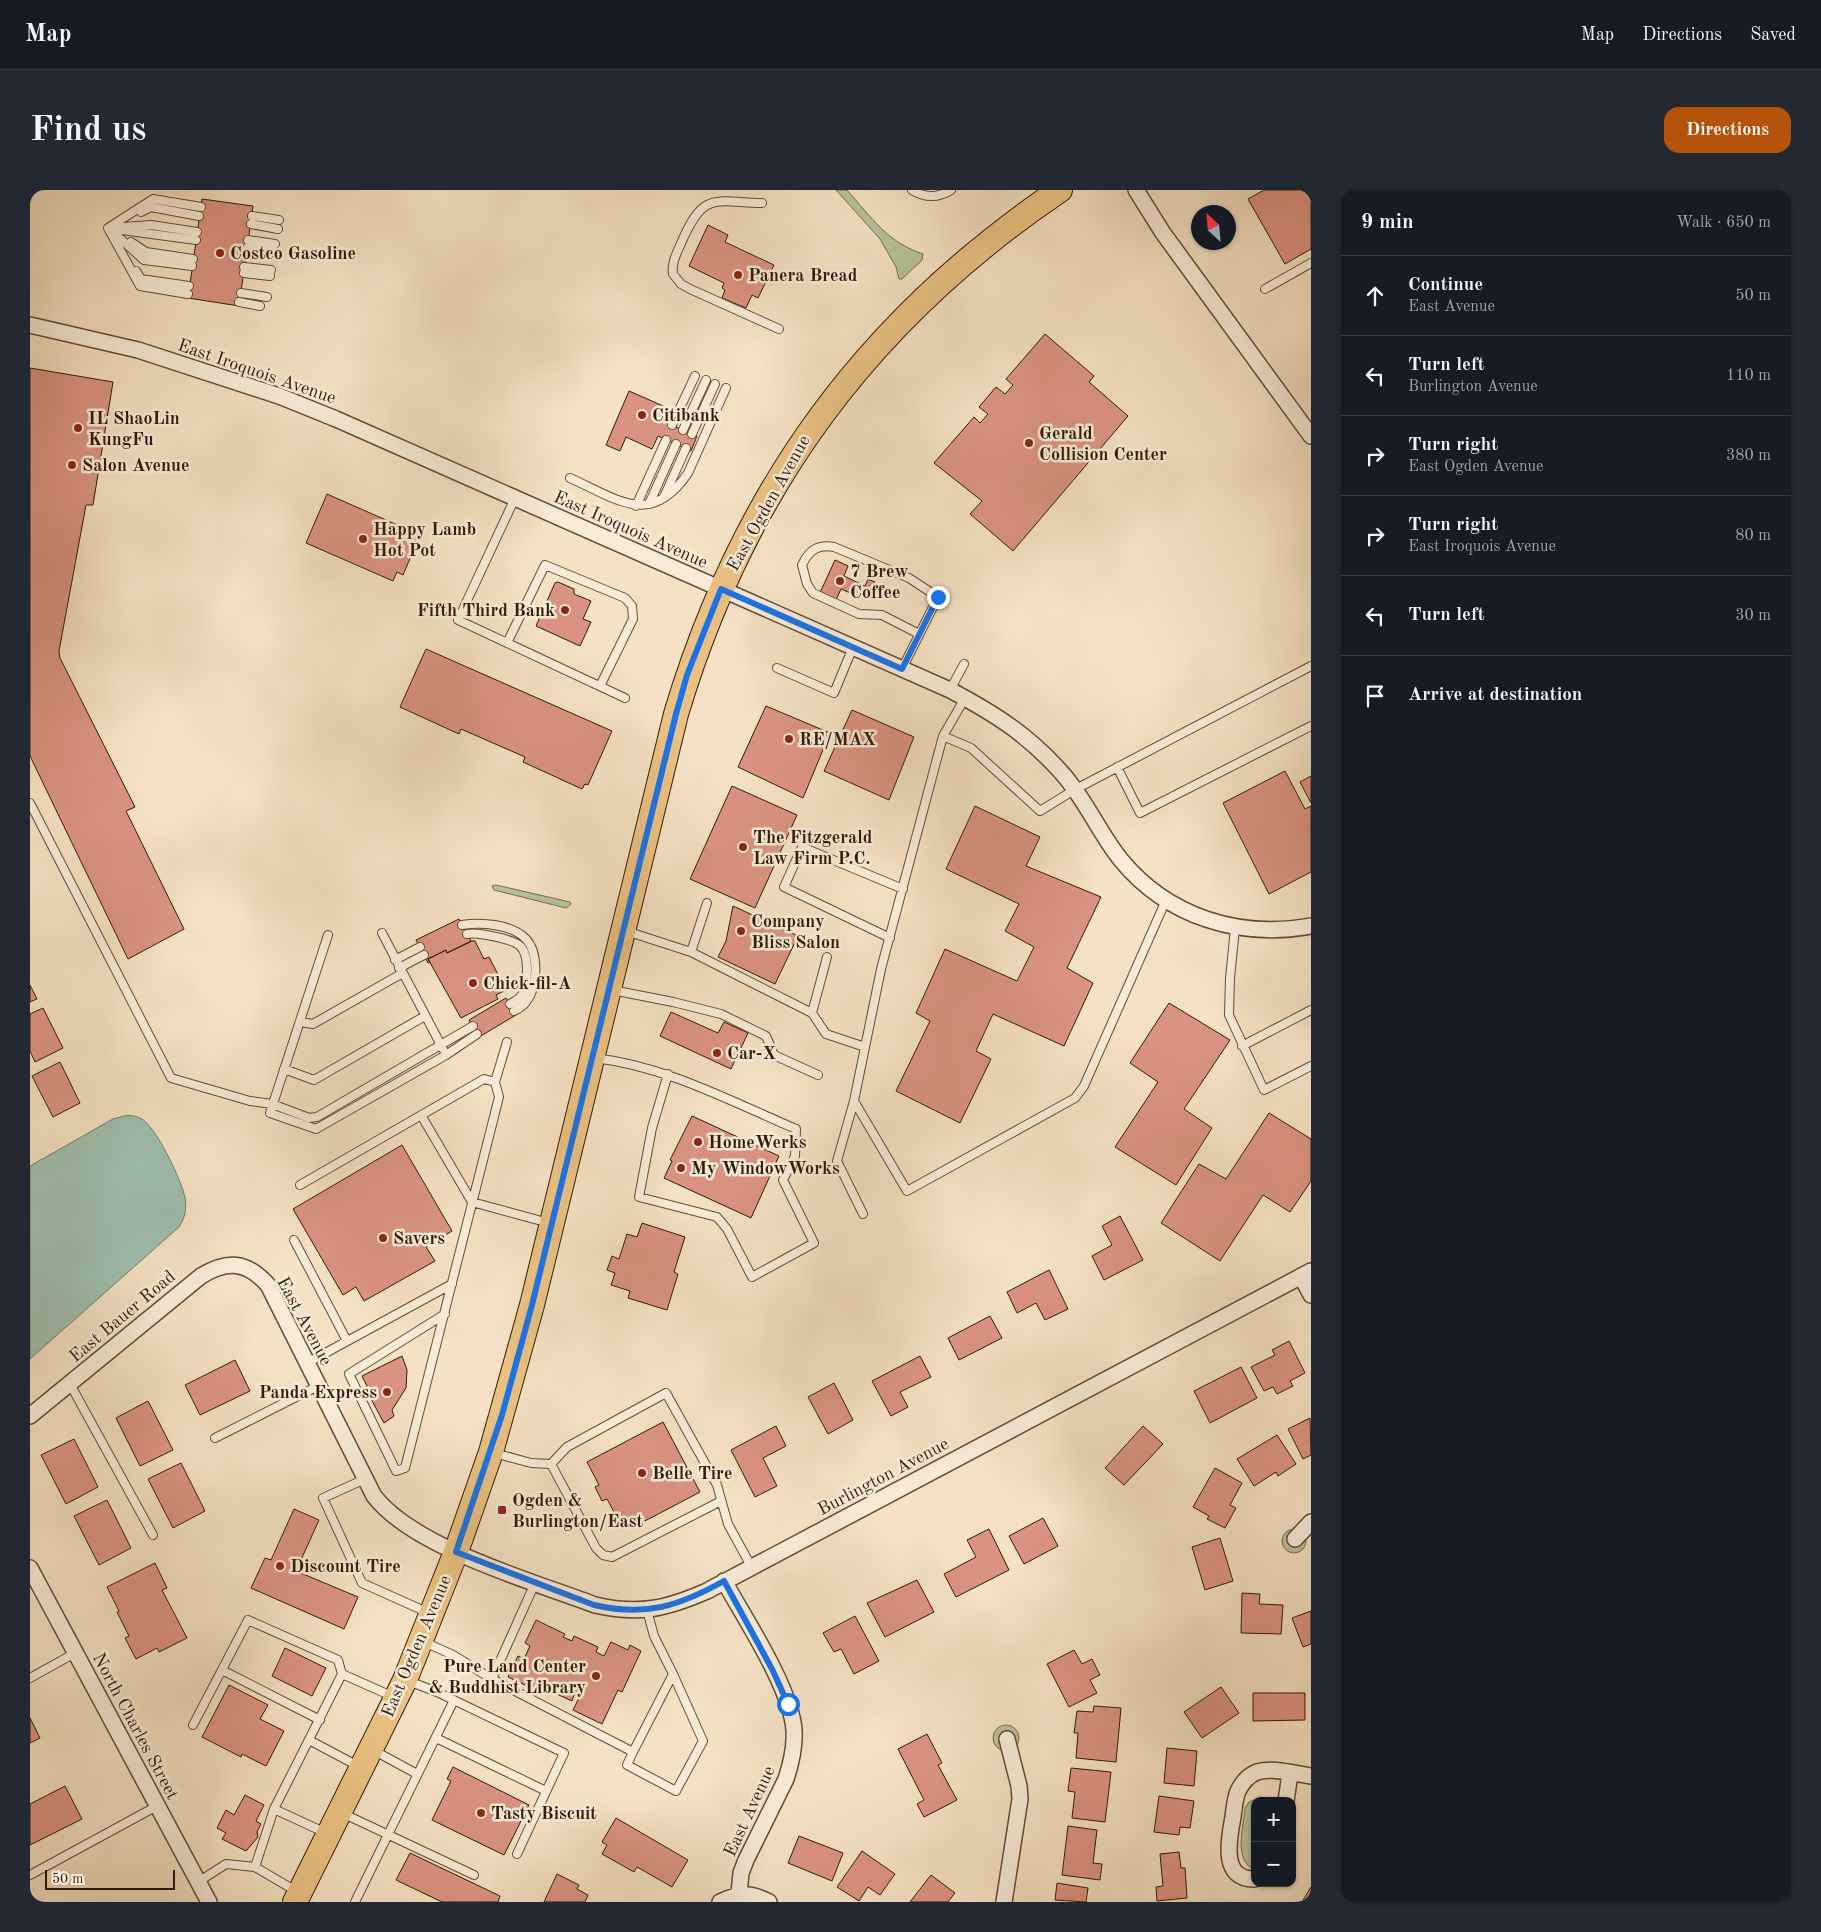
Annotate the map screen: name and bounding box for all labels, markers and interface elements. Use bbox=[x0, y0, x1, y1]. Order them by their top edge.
text: Map bbox=[25, 23, 72, 47]
text: Map bbox=[1581, 26, 1614, 44]
text: Directions bbox=[1642, 26, 1722, 44]
text: Saved bbox=[1750, 26, 1796, 44]
button: Directions bbox=[1664, 107, 1791, 153]
text: Find us bbox=[30, 113, 146, 148]
north arrow bbox=[1191, 205, 1236, 250]
text: 9 min bbox=[1361, 212, 1414, 233]
text: Walk · 650 m bbox=[1676, 215, 1771, 231]
place label: Costco Gasoline bbox=[230, 245, 356, 263]
marker: Costco Gasoline bbox=[214, 247, 226, 259]
place label: Panera Bread bbox=[748, 267, 858, 285]
marker: Panera Bread bbox=[732, 269, 744, 281]
text: Continue bbox=[1408, 276, 1483, 295]
icon: ahead bbox=[1361, 282, 1389, 310]
text: 50 m bbox=[1735, 288, 1771, 304]
text: East Avenue bbox=[1408, 299, 1495, 315]
street label: East Iroquois Avenue bbox=[175, 336, 338, 408]
text: Turn left bbox=[1408, 356, 1485, 375]
icon: left bbox=[1361, 362, 1389, 390]
text: 110 m bbox=[1726, 368, 1771, 384]
text: Burlington Avenue bbox=[1408, 379, 1538, 395]
place label: Citibank bbox=[652, 407, 720, 425]
marker: Citibank bbox=[636, 409, 648, 421]
place label: IL ShaoLin KungFu bbox=[88, 410, 180, 449]
marker: IL ShaoLin KungFu bbox=[72, 422, 84, 434]
place label: Gerald Collision Center bbox=[1039, 425, 1167, 464]
street label: East Ogden Avenue bbox=[724, 432, 814, 574]
text: Turn right bbox=[1408, 436, 1498, 455]
marker: Gerald Collision Center bbox=[1023, 437, 1035, 449]
icon: right bbox=[1361, 442, 1389, 470]
text: 380 m bbox=[1726, 448, 1771, 464]
place label: Salon Avenue bbox=[82, 457, 189, 475]
marker: Salon Avenue bbox=[66, 459, 78, 471]
text: East Ogden Avenue bbox=[1408, 459, 1543, 475]
street label: East Iroquois Avenue bbox=[551, 488, 710, 572]
text: Turn right bbox=[1408, 516, 1498, 535]
place label: Happy Lamb Hot Pot bbox=[373, 521, 476, 560]
icon: right bbox=[1361, 522, 1389, 550]
text: 80 m bbox=[1735, 528, 1771, 544]
marker: Happy Lamb Hot Pot bbox=[357, 533, 369, 545]
text: East Iroquois Avenue bbox=[1408, 539, 1556, 555]
place label: 7 Brew Coffee bbox=[850, 563, 909, 602]
marker: 7 Brew Coffee bbox=[834, 575, 846, 587]
route end bbox=[927, 586, 950, 609]
place label: Fifth Third Bank bbox=[417, 602, 555, 620]
icon: left bbox=[1361, 602, 1389, 630]
marker: Fifth Third Bank bbox=[559, 604, 571, 616]
text: Turn left bbox=[1408, 606, 1485, 625]
text: 30 m bbox=[1735, 608, 1771, 624]
icon: arrive bbox=[1361, 682, 1389, 710]
text: Arrive at destination bbox=[1408, 686, 1582, 705]
place label: RE/MAX bbox=[799, 731, 876, 749]
marker: RE/MAX bbox=[783, 733, 795, 745]
place label: The Fitzgerald Law Firm P.C. bbox=[753, 829, 873, 868]
marker: The Fitzgerald Law Firm P.C. bbox=[737, 841, 749, 853]
place label: Company Bliss Salon bbox=[751, 913, 840, 952]
marker: Company Bliss Salon bbox=[735, 925, 747, 937]
place label: Chick-fil-A bbox=[483, 975, 572, 993]
marker: Chick-fil-A bbox=[467, 977, 479, 989]
place label: Car-X bbox=[727, 1045, 776, 1063]
marker: Car-X bbox=[711, 1047, 723, 1059]
place label: HomeWerks bbox=[708, 1134, 807, 1152]
marker: HomeWerks bbox=[692, 1136, 704, 1148]
place label: My WindowWorks bbox=[691, 1160, 840, 1178]
marker: My WindowWorks bbox=[675, 1162, 687, 1174]
place label: Savers bbox=[393, 1230, 445, 1248]
marker: Savers bbox=[377, 1232, 389, 1244]
street label: East Bauer Road bbox=[66, 1267, 179, 1366]
street label: East Avenue bbox=[273, 1274, 335, 1369]
place label: Panda Express bbox=[259, 1384, 377, 1402]
marker: Panda Express bbox=[381, 1386, 393, 1398]
street label: Burlington Avenue bbox=[815, 1435, 952, 1519]
place label: Belle Tire bbox=[652, 1465, 732, 1483]
marker: Belle Tire bbox=[636, 1467, 648, 1479]
place label: Ogden & Burlington/East bbox=[512, 1492, 643, 1531]
marker: Ogden & Burlington/East bbox=[496, 1504, 508, 1516]
place label: Discount Tire bbox=[290, 1558, 401, 1576]
marker: Discount Tire bbox=[274, 1560, 286, 1572]
street label: East Ogden Avenue bbox=[379, 1573, 455, 1720]
street label: North Charles Street bbox=[89, 1650, 181, 1803]
place label: Pure Land Center & Buddhist Library bbox=[429, 1658, 586, 1697]
marker: Pure Land Center & Buddhist Library bbox=[590, 1670, 602, 1682]
route start bbox=[777, 1693, 800, 1716]
street label: East Avenue bbox=[721, 1763, 779, 1859]
map controls bbox=[1251, 1797, 1296, 1887]
button: + bbox=[1251, 1797, 1296, 1842]
place label: Tasty Biscuit bbox=[491, 1805, 597, 1823]
marker: Tasty Biscuit bbox=[475, 1807, 487, 1819]
button: − bbox=[1251, 1842, 1296, 1887]
scale bar bbox=[45, 1867, 175, 1890]
text: 50 m bbox=[52, 1872, 83, 1886]

